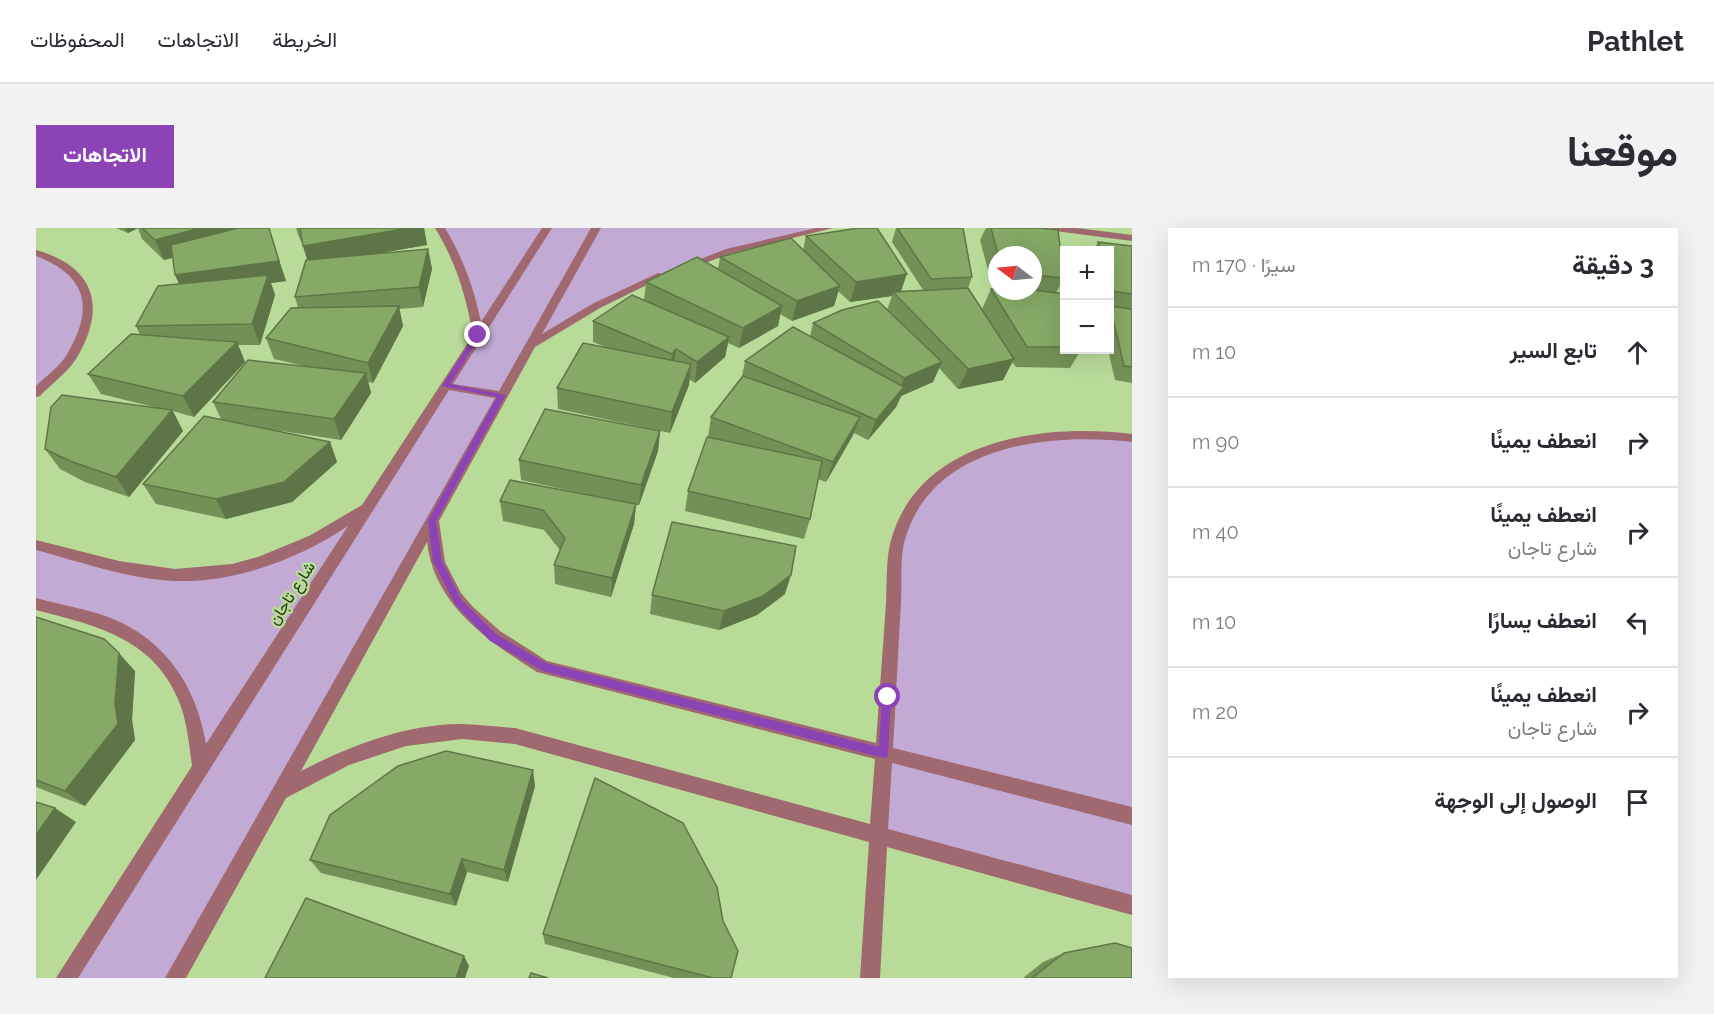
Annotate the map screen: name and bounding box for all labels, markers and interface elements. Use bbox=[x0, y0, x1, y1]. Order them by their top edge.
text: Pathlet bbox=[1587, 25, 1684, 58]
text: المحفوظات bbox=[30, 27, 125, 52]
text: الاتجاهات bbox=[158, 27, 239, 52]
text: الخريطة bbox=[272, 27, 337, 52]
button: الاتجاهات bbox=[36, 125, 174, 188]
text: موقعنا bbox=[1567, 127, 1678, 176]
north arrow bbox=[988, 246, 1042, 300]
map controls bbox=[1060, 246, 1114, 354]
button: + bbox=[1060, 246, 1114, 300]
text: 3 دقيقة bbox=[1572, 250, 1654, 280]
text: سيرًا · 170 m bbox=[1192, 253, 1296, 277]
button: − bbox=[1060, 300, 1114, 354]
route end bbox=[464, 321, 490, 347]
icon: ahead bbox=[1621, 336, 1654, 369]
text: تابع السير bbox=[1510, 337, 1597, 363]
text: 10 m bbox=[1192, 340, 1236, 364]
icon: right bbox=[1621, 426, 1654, 459]
text: انعطف يمينًا bbox=[1490, 427, 1597, 453]
text: 90 m bbox=[1192, 430, 1239, 454]
text: انعطف يمينًا bbox=[1490, 501, 1597, 527]
icon: right bbox=[1621, 516, 1654, 549]
text: 40 m bbox=[1192, 520, 1239, 544]
text: شارع تاجان bbox=[1508, 536, 1597, 560]
street label: شارع تاجان bbox=[264, 558, 321, 630]
icon: left bbox=[1621, 606, 1654, 639]
text: انعطف يسارًا bbox=[1488, 607, 1597, 633]
text: 10 m bbox=[1192, 610, 1236, 634]
text: انعطف يمينًا bbox=[1490, 681, 1597, 707]
route start bbox=[874, 683, 900, 709]
icon: right bbox=[1621, 696, 1654, 729]
text: 20 m bbox=[1192, 700, 1238, 724]
text: شارع تاجان bbox=[1508, 716, 1597, 740]
icon: arrive bbox=[1621, 786, 1654, 819]
text: الوصول إلى الوجهة bbox=[1434, 787, 1597, 813]

